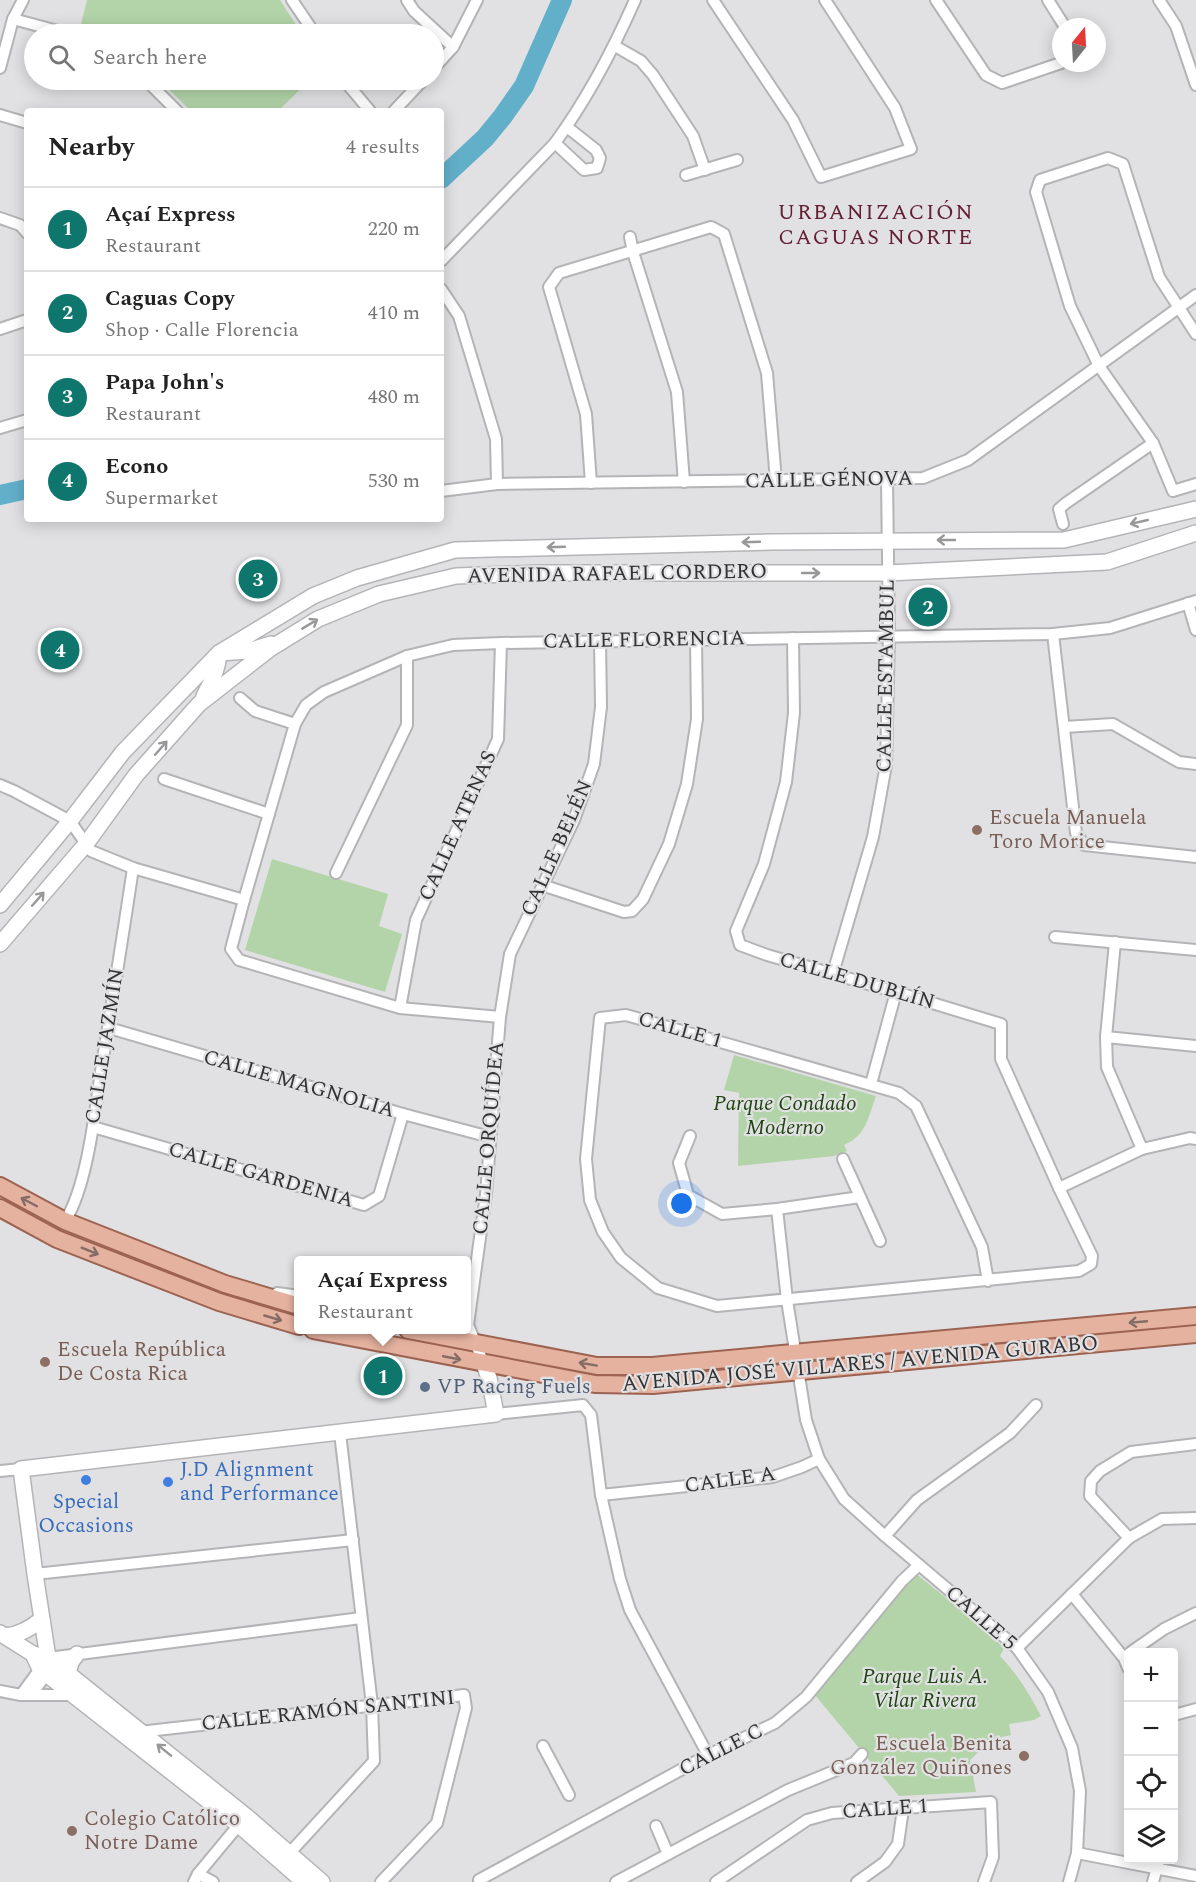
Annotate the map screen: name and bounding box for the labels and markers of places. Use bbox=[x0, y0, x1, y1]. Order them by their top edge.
pin: 3 bbox=[238, 556, 278, 602]
pin: 2 bbox=[908, 584, 948, 630]
pin: 4 bbox=[40, 628, 80, 672]
place label: Escuela Manuela Toro Morice bbox=[989, 802, 1147, 858]
marker: Escuela Manuela Toro Morice bbox=[970, 823, 984, 837]
place label: Escuela República De Costa Rica bbox=[57, 1334, 227, 1390]
pin: 1 bbox=[364, 1354, 403, 1398]
marker: Escuela República De Costa Rica bbox=[38, 1355, 52, 1369]
place label: VP Racing Fuels bbox=[437, 1371, 591, 1403]
marker: VP Racing Fuels bbox=[418, 1380, 432, 1394]
place label: J.D Alignment and Performance bbox=[180, 1454, 339, 1510]
marker: Special Occasions bbox=[79, 1473, 93, 1487]
marker: J.D Alignment and Performance bbox=[161, 1475, 175, 1489]
place label: Special Occasions bbox=[38, 1486, 134, 1542]
place label: Escuela Benita González Quiñones bbox=[830, 1728, 1013, 1784]
marker: Escuela Benita González Quiñones bbox=[1017, 1749, 1031, 1763]
place label: Colegio Católico Notre Dame bbox=[84, 1803, 240, 1859]
marker: Colegio Católico Notre Dame bbox=[65, 1824, 79, 1838]

